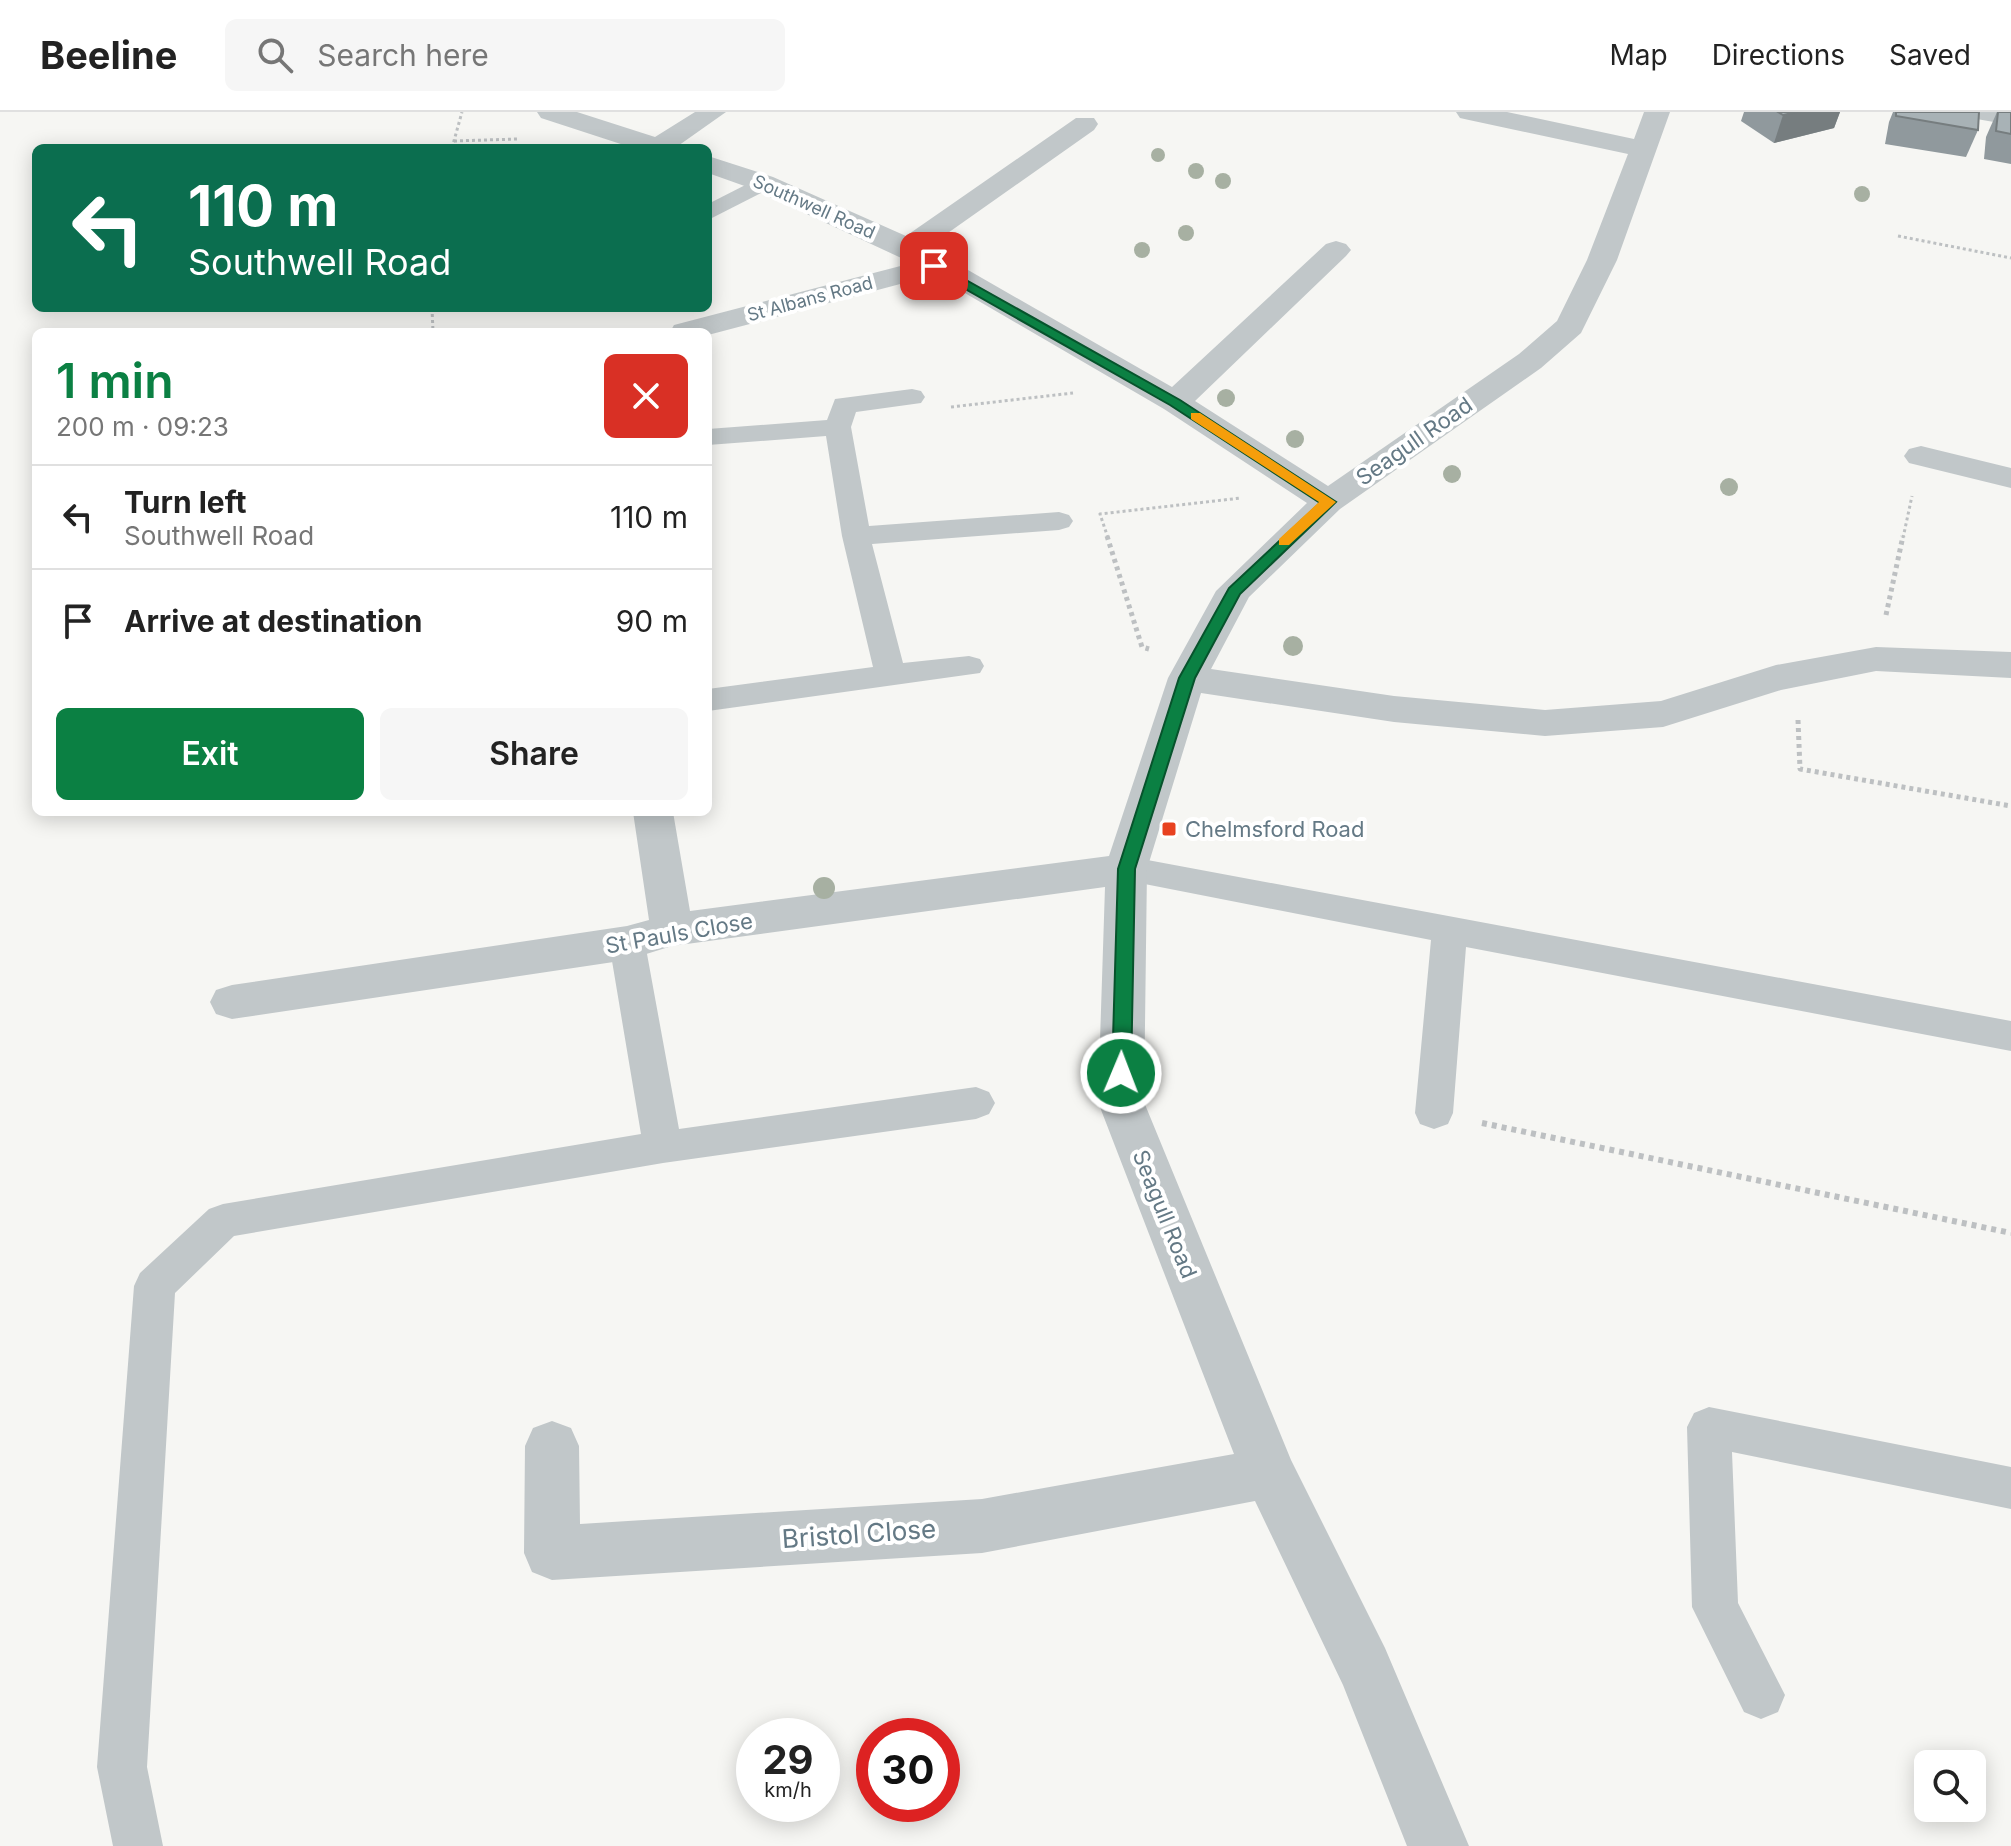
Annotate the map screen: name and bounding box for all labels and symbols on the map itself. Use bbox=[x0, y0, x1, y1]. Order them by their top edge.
street label: Southwell Road bbox=[750, 170, 879, 243]
pin bbox=[900, 232, 968, 300]
street label: St Albans Road bbox=[745, 272, 875, 325]
street label: Seagull Road bbox=[1351, 391, 1477, 491]
place label: Chelmsford Road bbox=[1185, 816, 1364, 842]
marker: Chelmsford Road bbox=[1160, 820, 1178, 838]
street label: St Pauls Close bbox=[603, 907, 755, 959]
position arrow bbox=[1079, 1031, 1163, 1115]
street label: Seagull Road bbox=[1127, 1146, 1203, 1282]
street label: Bristol Close bbox=[781, 1513, 937, 1554]
speed limit sign: 30 bbox=[856, 1718, 960, 1822]

